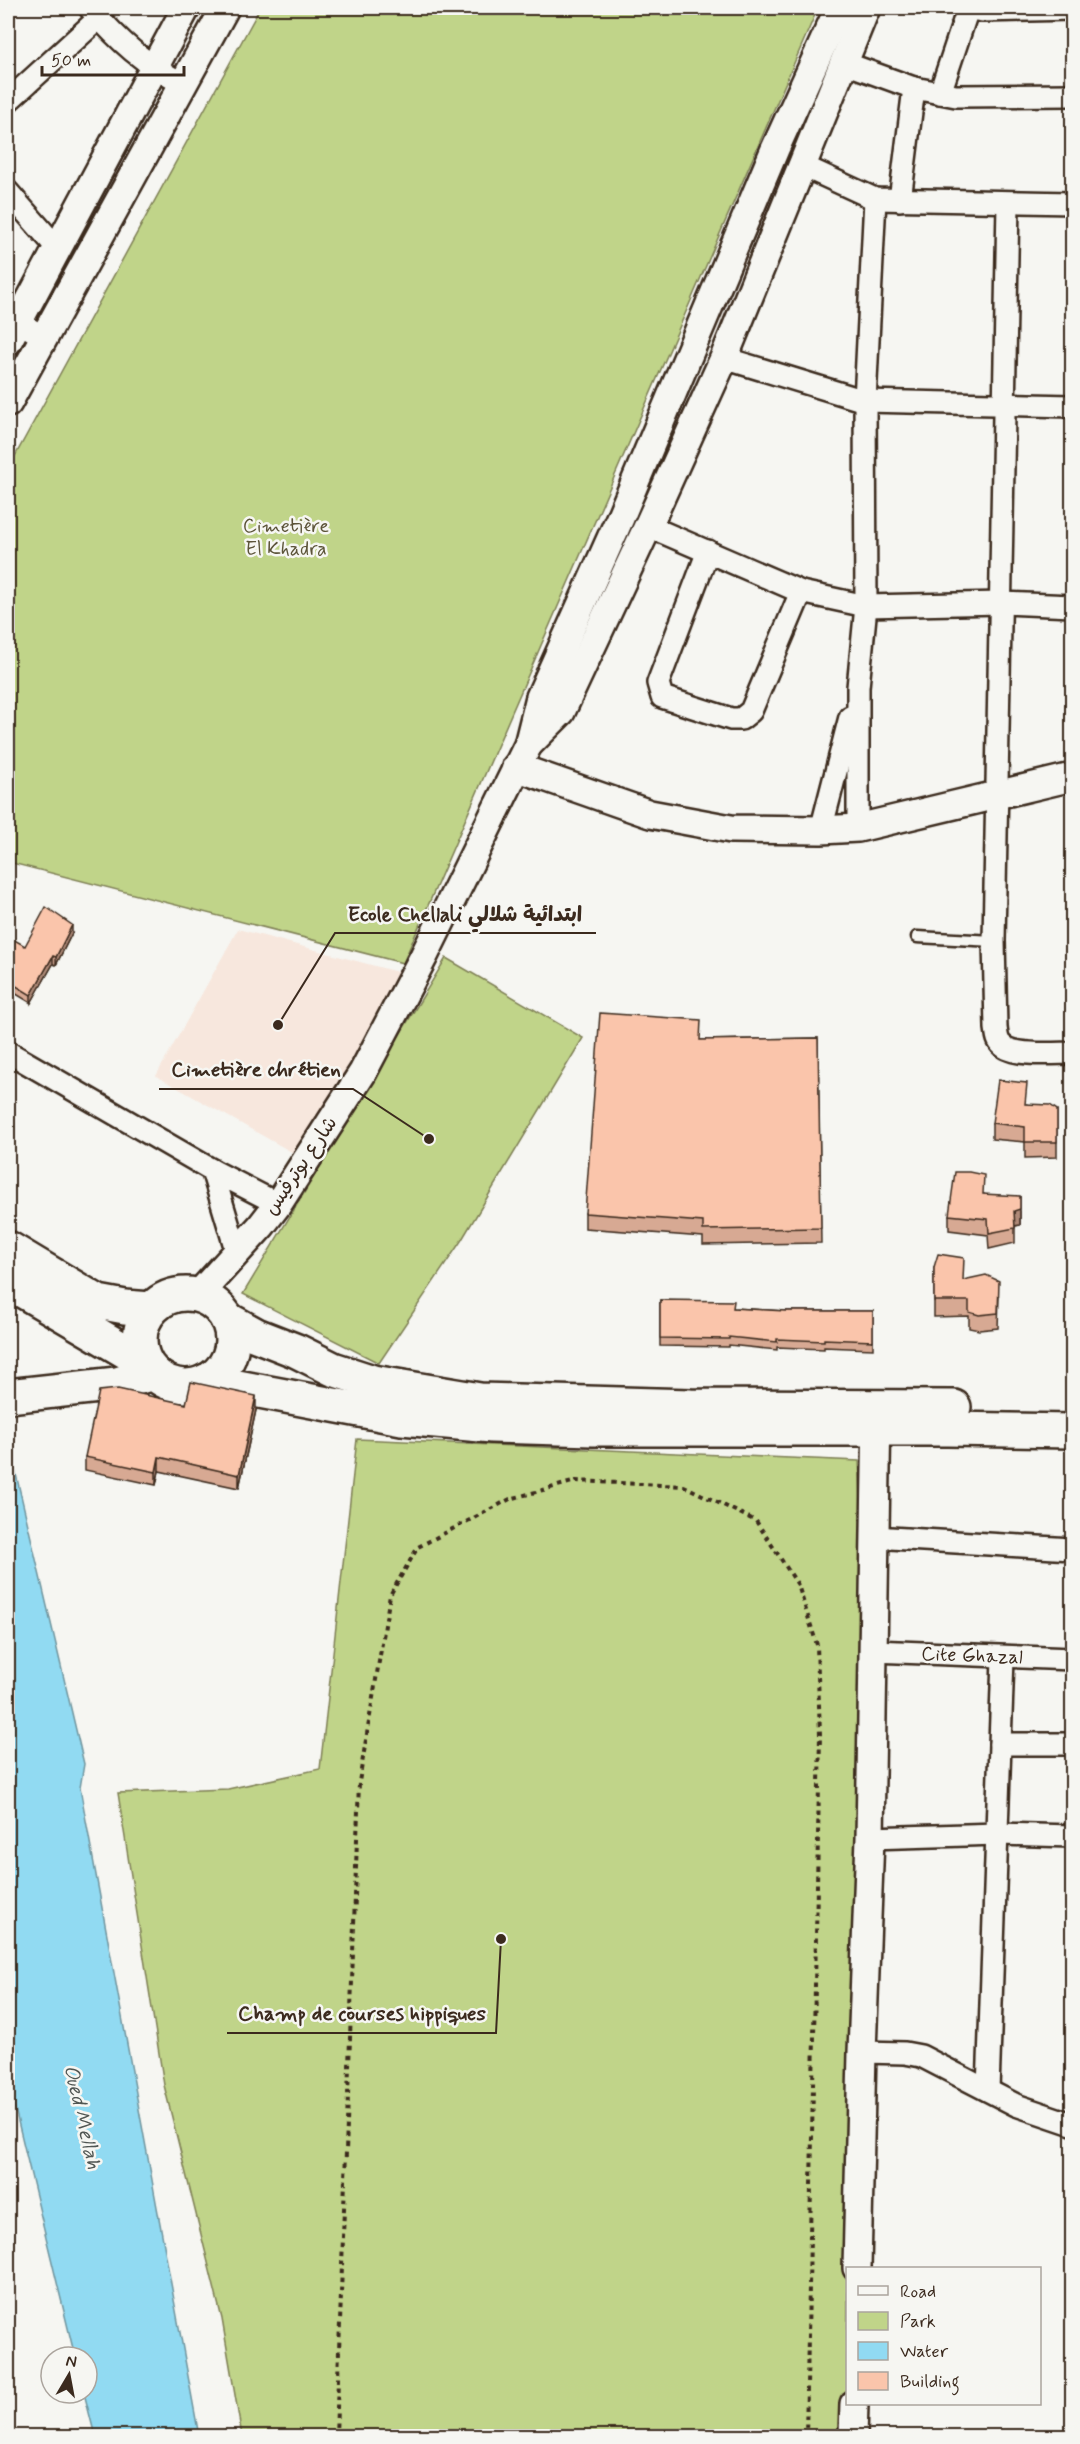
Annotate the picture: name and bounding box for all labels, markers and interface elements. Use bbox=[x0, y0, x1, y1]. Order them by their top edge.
scale bar bbox=[42, 39, 184, 77]
text: 50 m bbox=[51, 49, 91, 73]
park label: Cimetière El Khadra bbox=[243, 513, 329, 563]
callout: Ecole Chellali ابتدائية شلالي bbox=[335, 894, 596, 933]
text: Ecole Chellali ابتدائية شلالي bbox=[348, 901, 582, 933]
callout: Cimetière chrétien bbox=[159, 1050, 353, 1089]
text: Cimetière chrétien bbox=[171, 1056, 341, 1084]
street label: شارع بوترفيس bbox=[258, 1111, 344, 1221]
street label: Cite Ghazal bbox=[921, 1641, 1023, 1671]
callout: Champ de courses hippiques bbox=[227, 1994, 496, 2033]
text: Champ de courses hippiques bbox=[238, 2000, 487, 2028]
water label: Oued Mellah bbox=[56, 2062, 108, 2172]
legend bbox=[846, 2267, 1041, 2405]
text: Road bbox=[900, 2280, 936, 2304]
text: Park bbox=[900, 2310, 936, 2334]
text: Water bbox=[900, 2340, 949, 2364]
north arrow bbox=[39, 2345, 99, 2405]
text: N bbox=[64, 2350, 78, 2373]
text: Building bbox=[900, 2370, 960, 2396]

